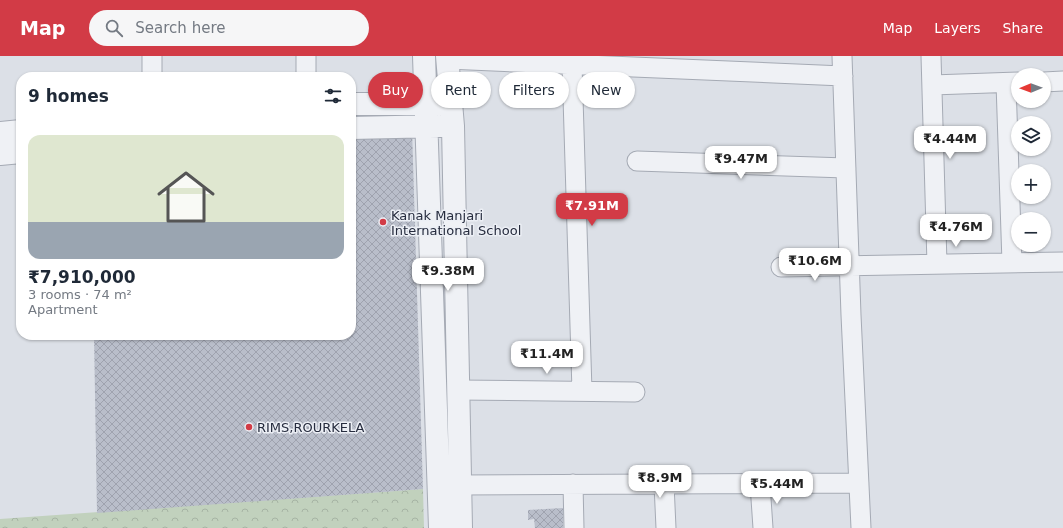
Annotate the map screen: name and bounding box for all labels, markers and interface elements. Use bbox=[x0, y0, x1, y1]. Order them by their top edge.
search box bbox=[89, 10, 369, 46]
text: Map bbox=[20, 17, 65, 39]
icon: search bbox=[103, 17, 125, 39]
text: Search here bbox=[135, 19, 225, 37]
text: Map bbox=[883, 20, 912, 36]
text: Layers bbox=[934, 20, 981, 36]
text: Share bbox=[1003, 20, 1043, 36]
north arrow bbox=[1011, 68, 1051, 108]
map controls bbox=[1011, 68, 1051, 252]
chip: Buy bbox=[368, 72, 423, 108]
chip: Rent bbox=[431, 72, 491, 108]
chip: Filters bbox=[499, 72, 569, 108]
chip: New bbox=[577, 72, 635, 108]
icon: filters bbox=[322, 85, 344, 107]
text: 9 homes bbox=[28, 86, 109, 106]
button: layers bbox=[1011, 116, 1051, 156]
pin: ₹4.44M bbox=[917, 126, 983, 160]
text: ₹4.44M bbox=[923, 131, 977, 146]
pin: ₹9.47M bbox=[708, 146, 774, 180]
text: ₹9.47M bbox=[714, 151, 768, 166]
icon: home bbox=[150, 161, 222, 233]
button: + bbox=[1011, 164, 1051, 204]
pin: ₹7.91M bbox=[559, 193, 625, 227]
text: ₹7.91M bbox=[565, 198, 619, 213]
place label: Kanak Manjari International School bbox=[391, 208, 521, 238]
button: − bbox=[1011, 212, 1051, 252]
pin: ₹4.76M bbox=[923, 214, 989, 248]
marker: Kanak Manjari International School bbox=[378, 217, 388, 227]
text: ₹4.76M bbox=[929, 219, 983, 234]
pin: ₹10.6M bbox=[782, 248, 848, 282]
text: ₹10.6M bbox=[788, 253, 842, 268]
pin: ₹9.38M bbox=[415, 258, 481, 292]
text: ₹9.38M bbox=[421, 263, 475, 278]
text: ₹7,910,000 bbox=[28, 267, 136, 287]
text: 3 rooms · 74 m² bbox=[28, 287, 132, 302]
text: Apartment bbox=[28, 302, 98, 317]
pin: ₹11.4M bbox=[514, 341, 580, 375]
text: ₹11.4M bbox=[520, 346, 574, 361]
place label: RIMS,ROURKELA bbox=[257, 420, 365, 435]
marker: RIMS,ROURKELA bbox=[244, 422, 254, 432]
pin: ₹8.9M bbox=[632, 465, 688, 499]
text: ₹8.9M bbox=[637, 470, 683, 485]
pin: ₹5.44M bbox=[744, 471, 810, 505]
text: ₹5.44M bbox=[750, 476, 804, 491]

